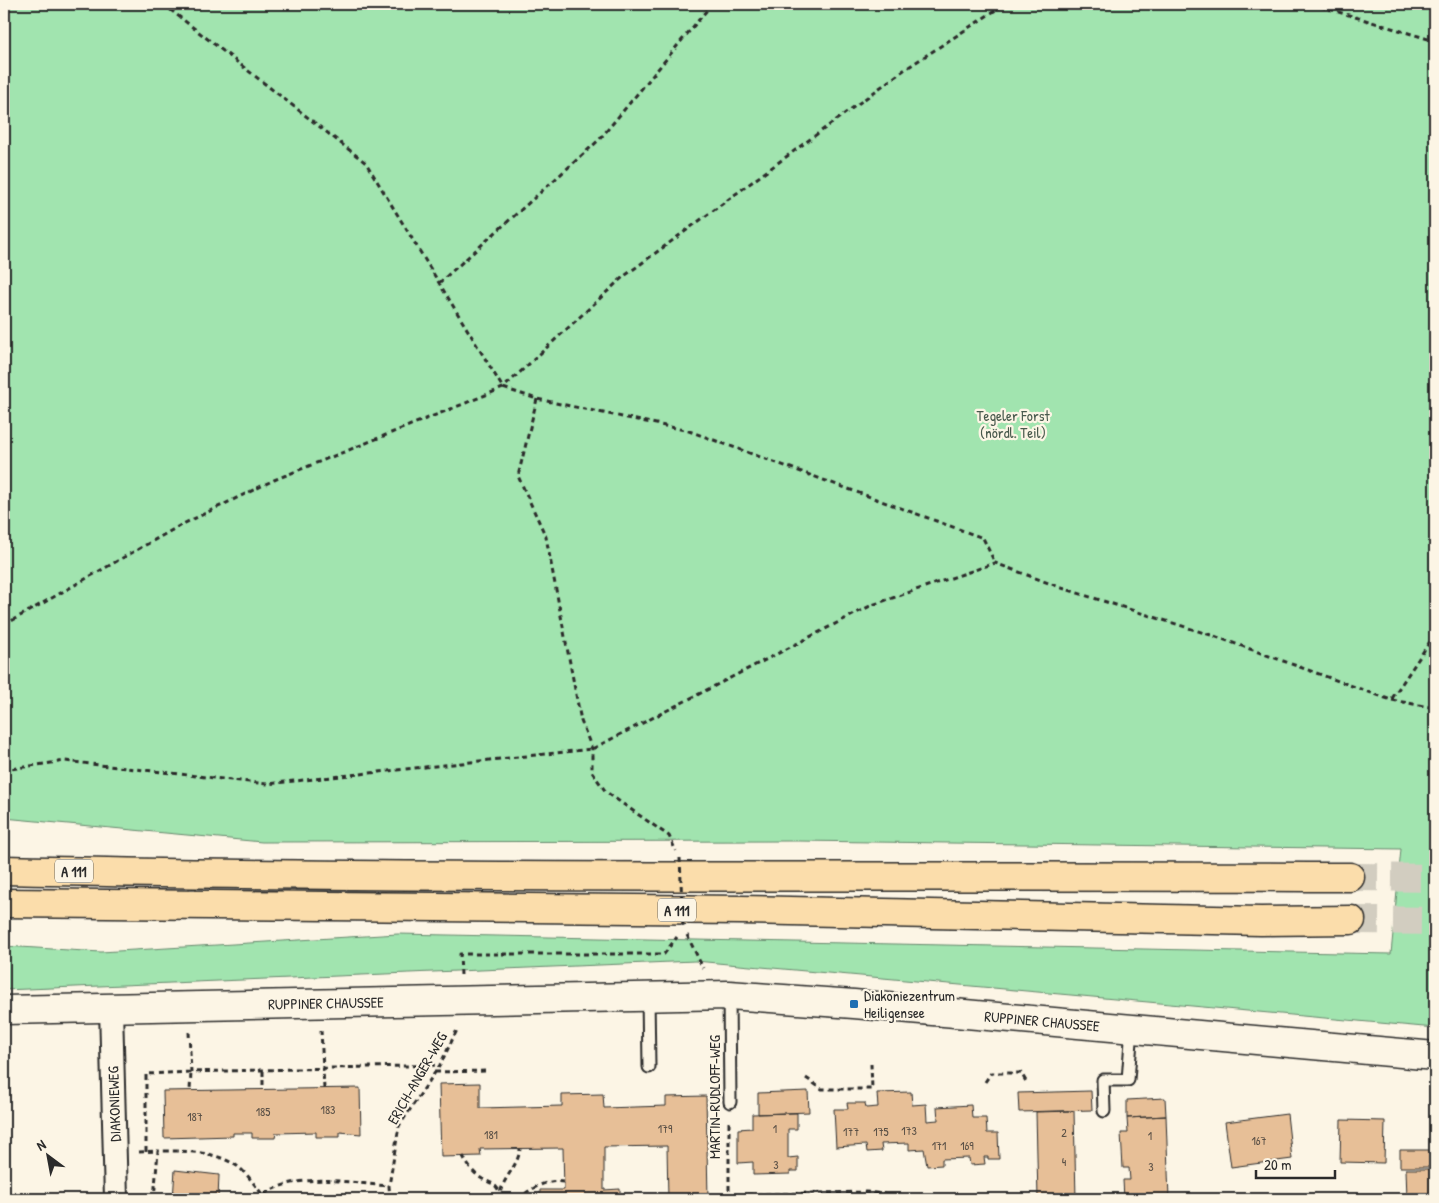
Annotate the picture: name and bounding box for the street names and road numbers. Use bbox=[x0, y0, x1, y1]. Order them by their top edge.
road number: A 111 bbox=[55, 859, 93, 882]
road number: A 111 bbox=[658, 898, 696, 922]
street label: RUPPINER CHAUSSEE bbox=[268, 991, 384, 1015]
street label: RUPPINER CHAUSSEE bbox=[983, 1005, 1101, 1037]
street label: ERICH-ANGER-WEG bbox=[382, 1027, 452, 1128]
street label: MARTIN-RUDLOFF-WEG bbox=[704, 1034, 725, 1159]
street label: DIAKONIEWEG bbox=[102, 1065, 126, 1142]

